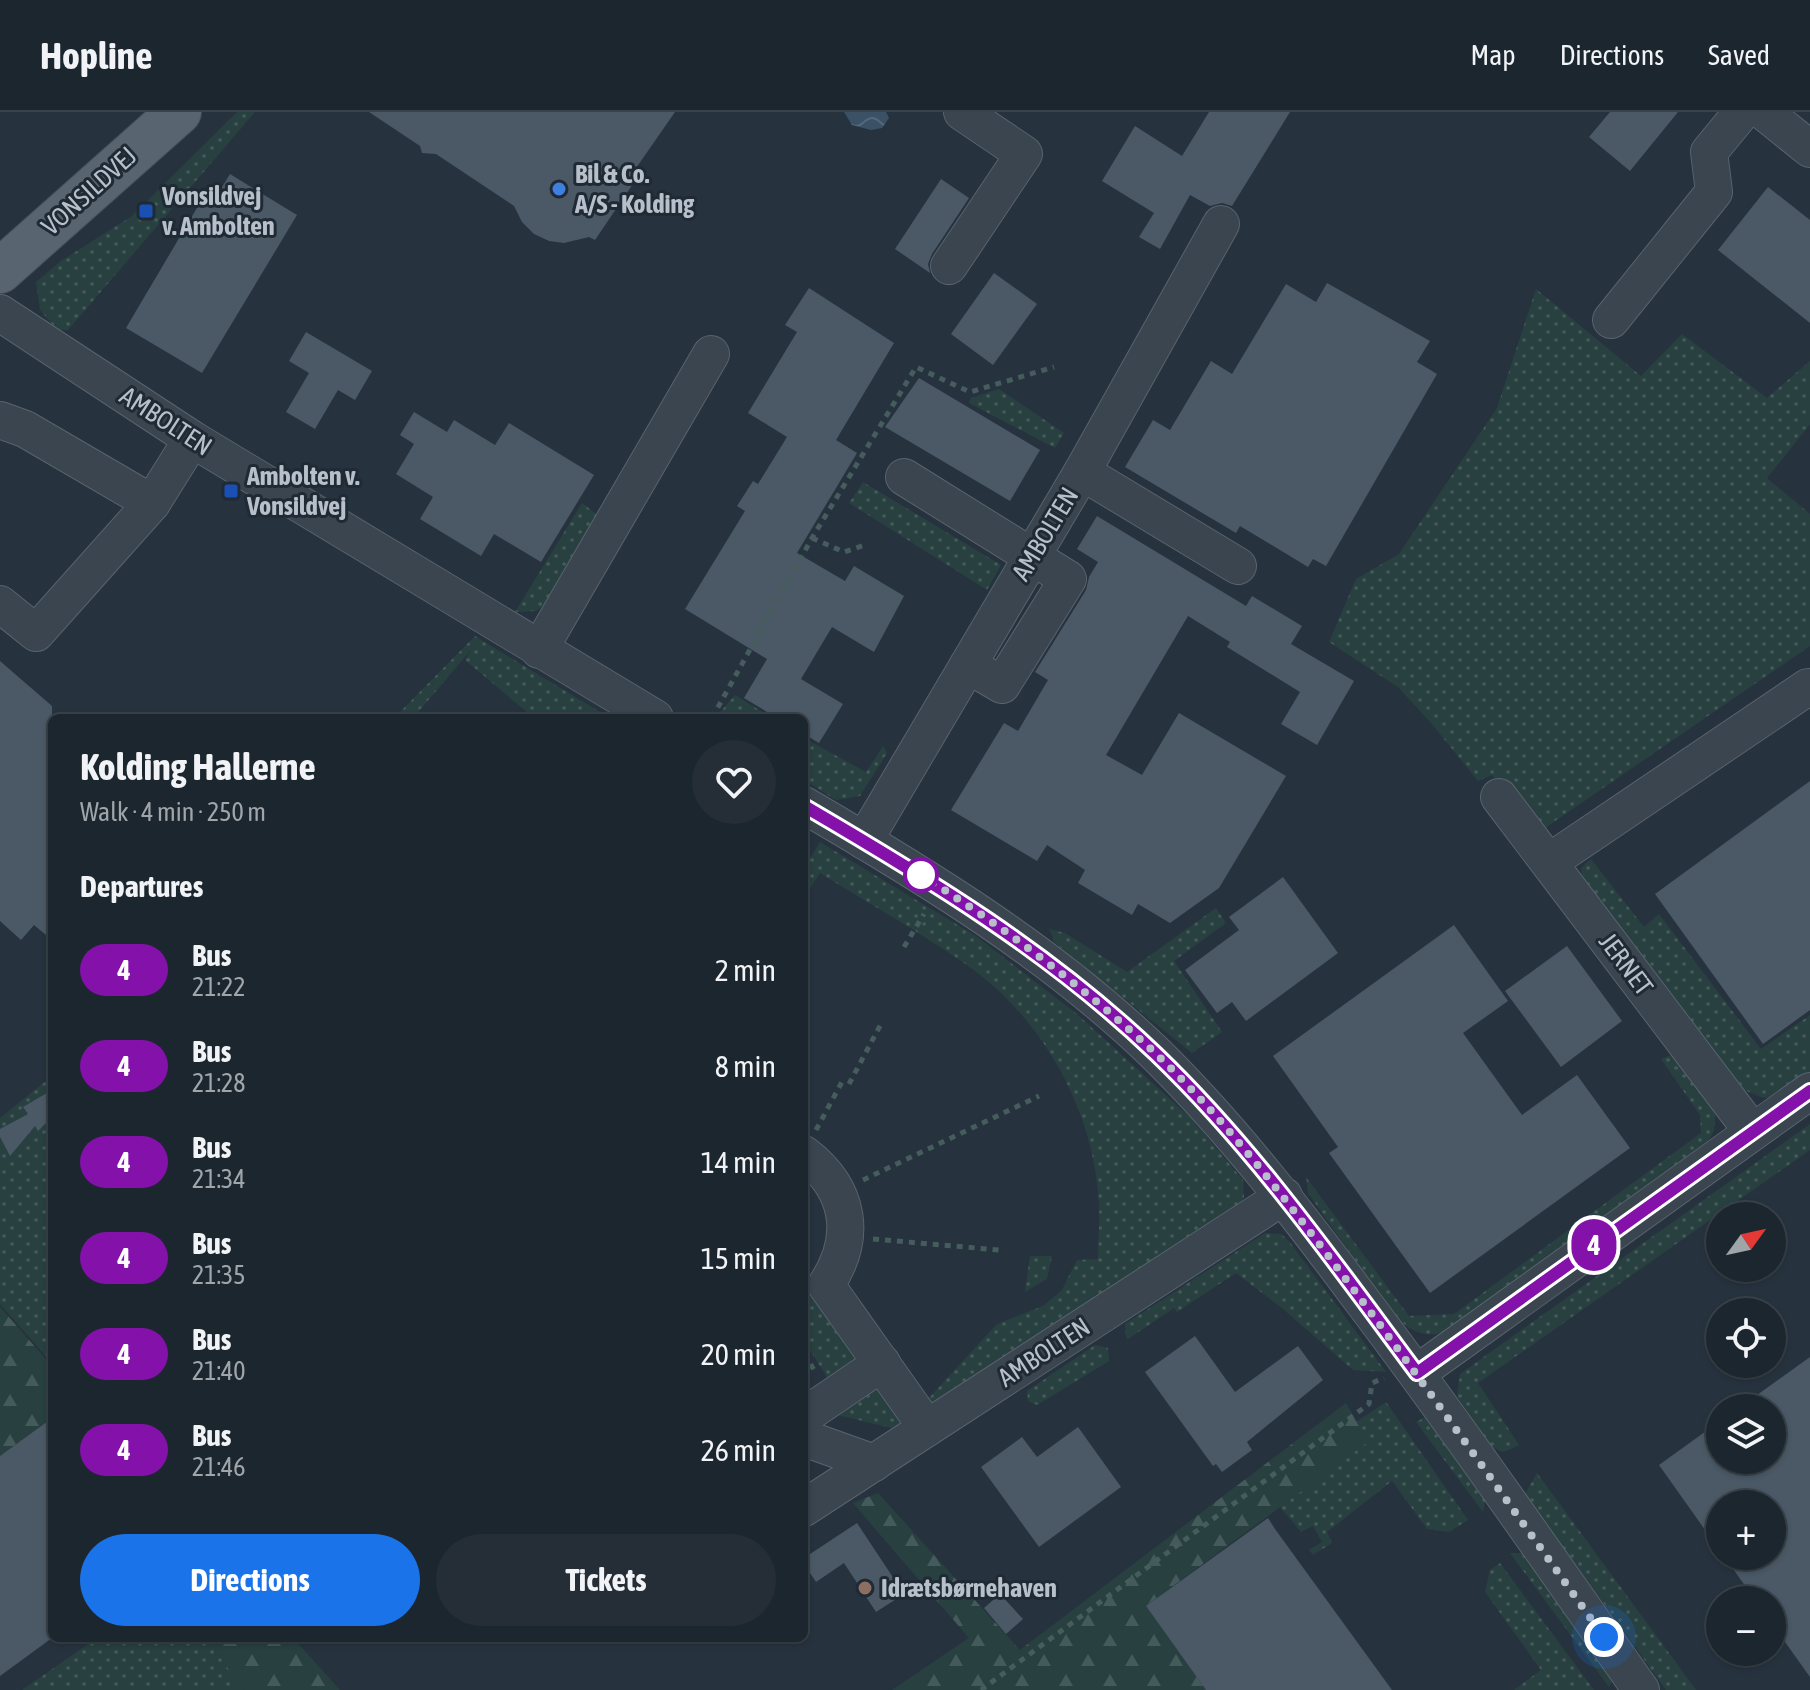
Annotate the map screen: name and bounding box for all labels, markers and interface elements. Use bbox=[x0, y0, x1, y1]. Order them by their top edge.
text: Hopline bbox=[40, 34, 152, 77]
text: Map bbox=[1471, 39, 1516, 71]
text: Directions bbox=[1560, 39, 1664, 71]
text: Saved bbox=[1708, 39, 1770, 71]
street label: VONSILDVEJ bbox=[35, 141, 143, 241]
place label: Bil & Co. A/S - Kolding bbox=[574, 159, 695, 219]
marker: Bil & Co. A/S - Kolding bbox=[550, 180, 568, 198]
place label: Vonsildvej v. Ambolten bbox=[161, 181, 275, 241]
marker: Vonsildvej v. Ambolten bbox=[137, 202, 155, 220]
street label: AMBOLTEN bbox=[115, 380, 217, 462]
place label: Ambolten v. Vonsildvej bbox=[246, 461, 360, 521]
marker: Ambolten v. Vonsildvej bbox=[222, 482, 240, 500]
street label: AMBOLTEN bbox=[1006, 482, 1084, 586]
button: heart bbox=[692, 740, 776, 824]
text: Kolding Hallerne bbox=[80, 745, 316, 788]
text: Walk · 4 min · 250 m bbox=[80, 797, 266, 827]
unlabelled marker bbox=[904, 858, 938, 892]
text: Departures bbox=[80, 869, 203, 903]
street label: JERNET bbox=[1593, 927, 1659, 1002]
text: Bus bbox=[192, 938, 231, 972]
text: 2 min bbox=[715, 953, 776, 987]
text: 4 bbox=[117, 954, 131, 986]
text: 21:22 bbox=[192, 972, 246, 1002]
text: Bus bbox=[192, 1034, 231, 1068]
text: 8 min bbox=[715, 1049, 776, 1083]
text: 4 bbox=[117, 1050, 131, 1082]
text: 21:28 bbox=[192, 1068, 246, 1098]
text: Bus bbox=[192, 1130, 231, 1164]
text: 14 min bbox=[701, 1145, 776, 1179]
text: 4 bbox=[117, 1146, 131, 1178]
text: 21:34 bbox=[192, 1164, 246, 1194]
north arrow bbox=[1706, 1202, 1786, 1282]
map controls bbox=[1706, 1202, 1786, 1666]
line badge: 4 bbox=[1568, 1219, 1620, 1271]
text: Bus bbox=[192, 1226, 231, 1260]
text: 4 bbox=[1587, 1229, 1601, 1261]
text: 15 min bbox=[701, 1241, 776, 1275]
text: 4 bbox=[117, 1242, 131, 1274]
text: 21:35 bbox=[192, 1260, 246, 1290]
button: locate bbox=[1706, 1298, 1786, 1378]
street label: AMBOLTEN bbox=[993, 1311, 1095, 1393]
text: Bus bbox=[192, 1322, 231, 1356]
text: 20 min bbox=[701, 1337, 776, 1371]
text: 4 bbox=[117, 1338, 131, 1370]
text: 21:40 bbox=[192, 1356, 246, 1386]
button: layers bbox=[1706, 1394, 1786, 1474]
text: Bus bbox=[192, 1418, 231, 1452]
text: 26 min bbox=[701, 1433, 776, 1467]
text: 4 bbox=[117, 1434, 131, 1466]
text: 21:46 bbox=[192, 1452, 246, 1482]
button: + bbox=[1706, 1490, 1786, 1570]
button: Directions bbox=[80, 1534, 420, 1626]
button: Tickets bbox=[436, 1534, 776, 1626]
place label: Idrætsbørnehaven bbox=[881, 1573, 1057, 1603]
marker: Idrætsbørnehaven bbox=[856, 1579, 874, 1597]
button: − bbox=[1706, 1586, 1786, 1666]
your location bbox=[1584, 1617, 1624, 1657]

